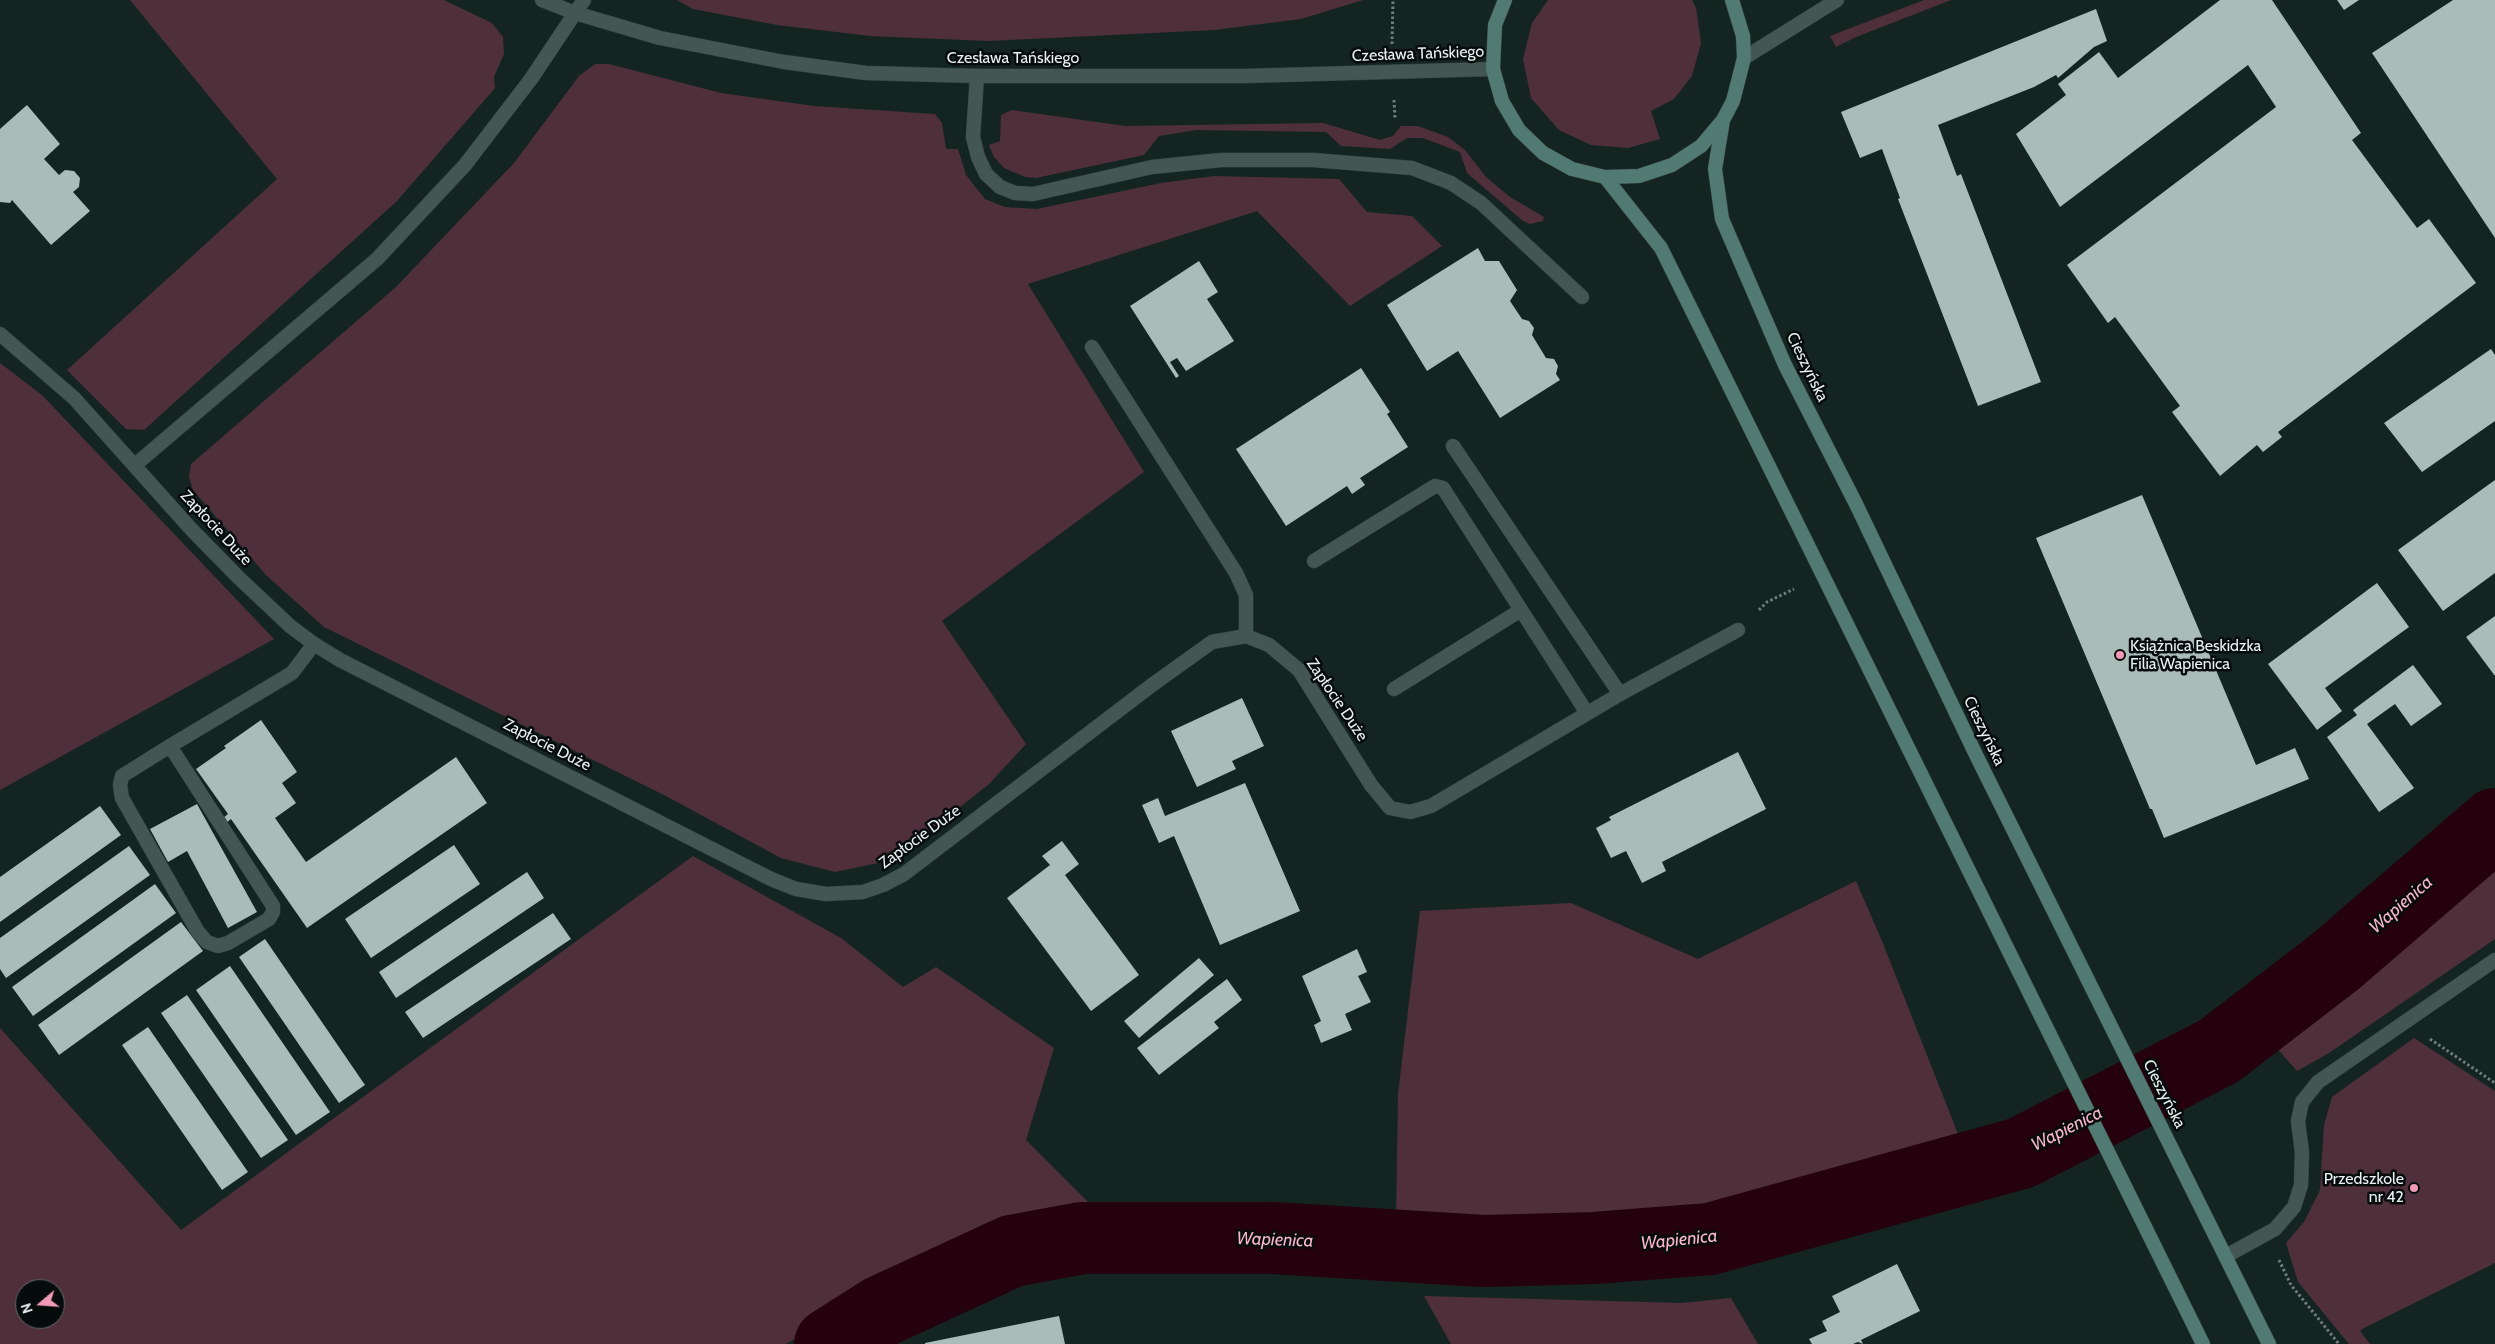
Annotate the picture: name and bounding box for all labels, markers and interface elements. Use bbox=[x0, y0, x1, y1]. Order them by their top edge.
street label: Czesława Tańskiego bbox=[1351, 42, 1485, 66]
street label: Czesława Tańskiego bbox=[947, 48, 1079, 68]
street label: Cieszyńska bbox=[1782, 329, 1832, 405]
street label: Zapłocie Duże bbox=[176, 486, 256, 570]
place label: Książnica Beskidzka Filia Wapienica bbox=[2130, 636, 2261, 674]
marker: Książnica Beskidzka Filia Wapienica bbox=[2114, 649, 2126, 661]
street label: Zapłocie Duże bbox=[1302, 655, 1372, 745]
street label: Cieszyńska bbox=[1959, 693, 2009, 769]
street label: Zapłocie Duże bbox=[500, 715, 594, 775]
street label: Zapłocie Duże bbox=[876, 801, 964, 873]
water label: Wapienica bbox=[2365, 872, 2437, 938]
street label: Cieszyńska bbox=[2139, 1056, 2189, 1132]
water label: Wapienica bbox=[2028, 1102, 2106, 1156]
place label: Przedszkole nr 42 bbox=[2324, 1169, 2404, 1207]
marker: Przedszkole nr 42 bbox=[2408, 1182, 2420, 1194]
water label: Wapienica bbox=[1640, 1225, 1718, 1255]
water label: Wapienica bbox=[1236, 1228, 1314, 1252]
north arrow bbox=[15, 1279, 65, 1329]
text: N bbox=[17, 1301, 37, 1316]

